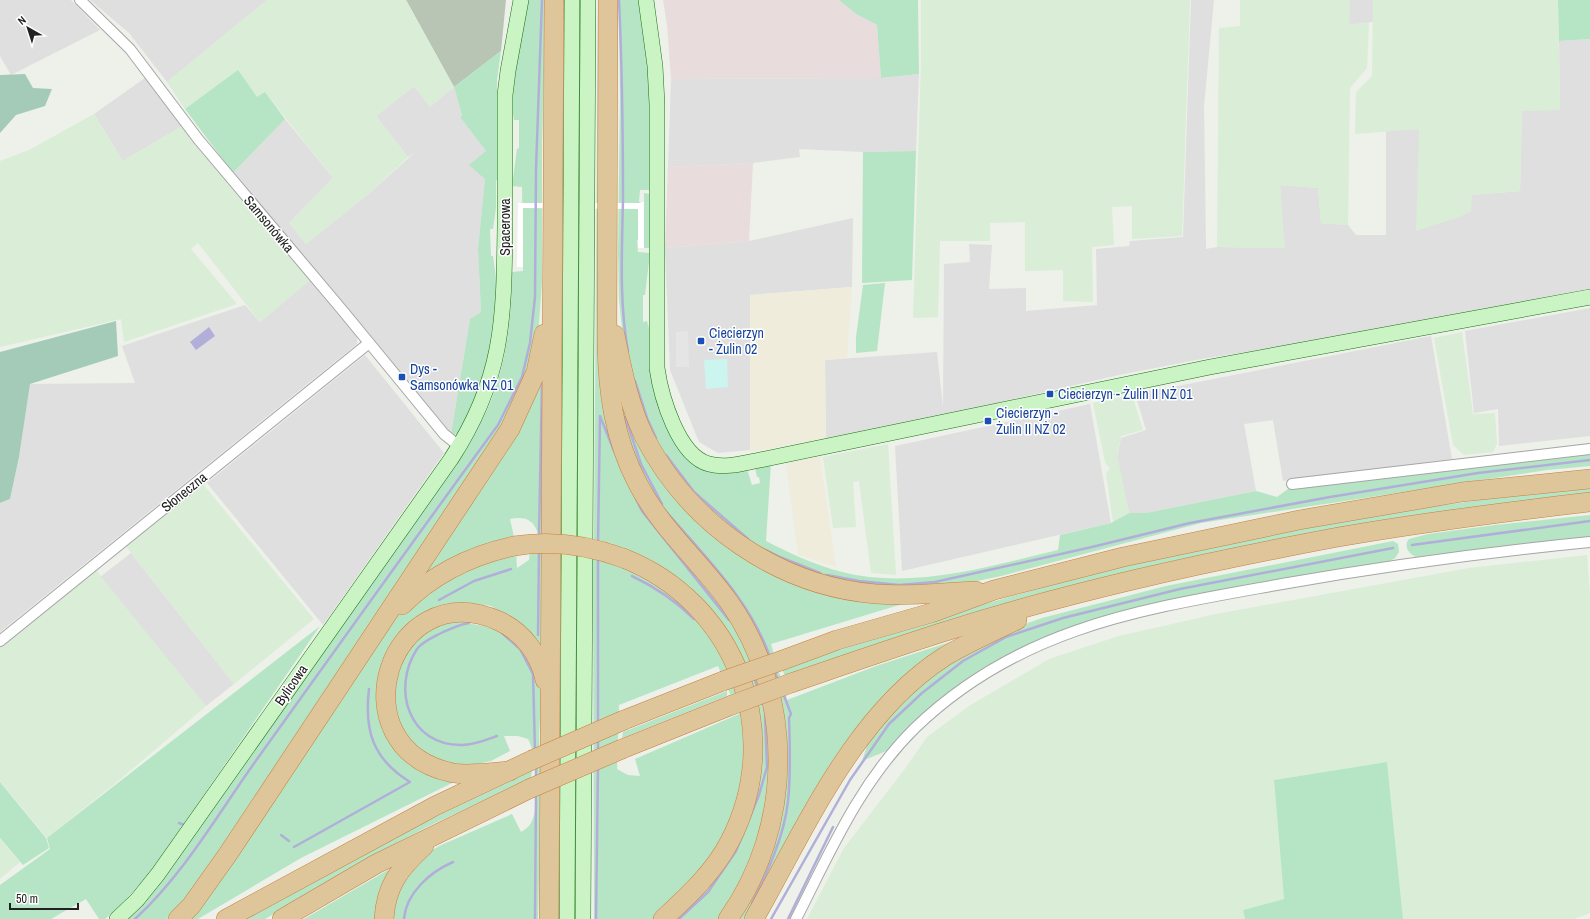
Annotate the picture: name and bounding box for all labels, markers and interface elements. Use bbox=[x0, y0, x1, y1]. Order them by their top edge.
north arrow bbox=[8, 8, 48, 48]
text: N bbox=[15, 13, 29, 28]
street label: Samsonówka bbox=[240, 192, 298, 257]
street label: Spacerowa bbox=[496, 198, 514, 256]
place label: Ciecierzyn - Żulin 02 bbox=[709, 324, 764, 358]
marker: Ciecierzyn - Żulin 02 bbox=[696, 336, 706, 346]
place label: Dys - Samsonówka NŻ 01 bbox=[410, 360, 514, 394]
marker: Dys - Samsonówka NŻ 01 bbox=[397, 372, 407, 382]
place label: Ciecierzyn - Żulin II NŻ 01 bbox=[1058, 385, 1193, 403]
marker: Ciecierzyn - Żulin II NŻ 01 bbox=[1045, 389, 1055, 399]
place label: Ciecierzyn - Żulin II NŻ 02 bbox=[996, 404, 1066, 438]
marker: Ciecierzyn - Żulin II NŻ 02 bbox=[983, 416, 993, 426]
street label: Słoneczna bbox=[158, 468, 211, 516]
street label: Bylicowa bbox=[270, 661, 312, 709]
scale bar bbox=[10, 885, 78, 911]
text: 50 m bbox=[16, 891, 38, 907]

